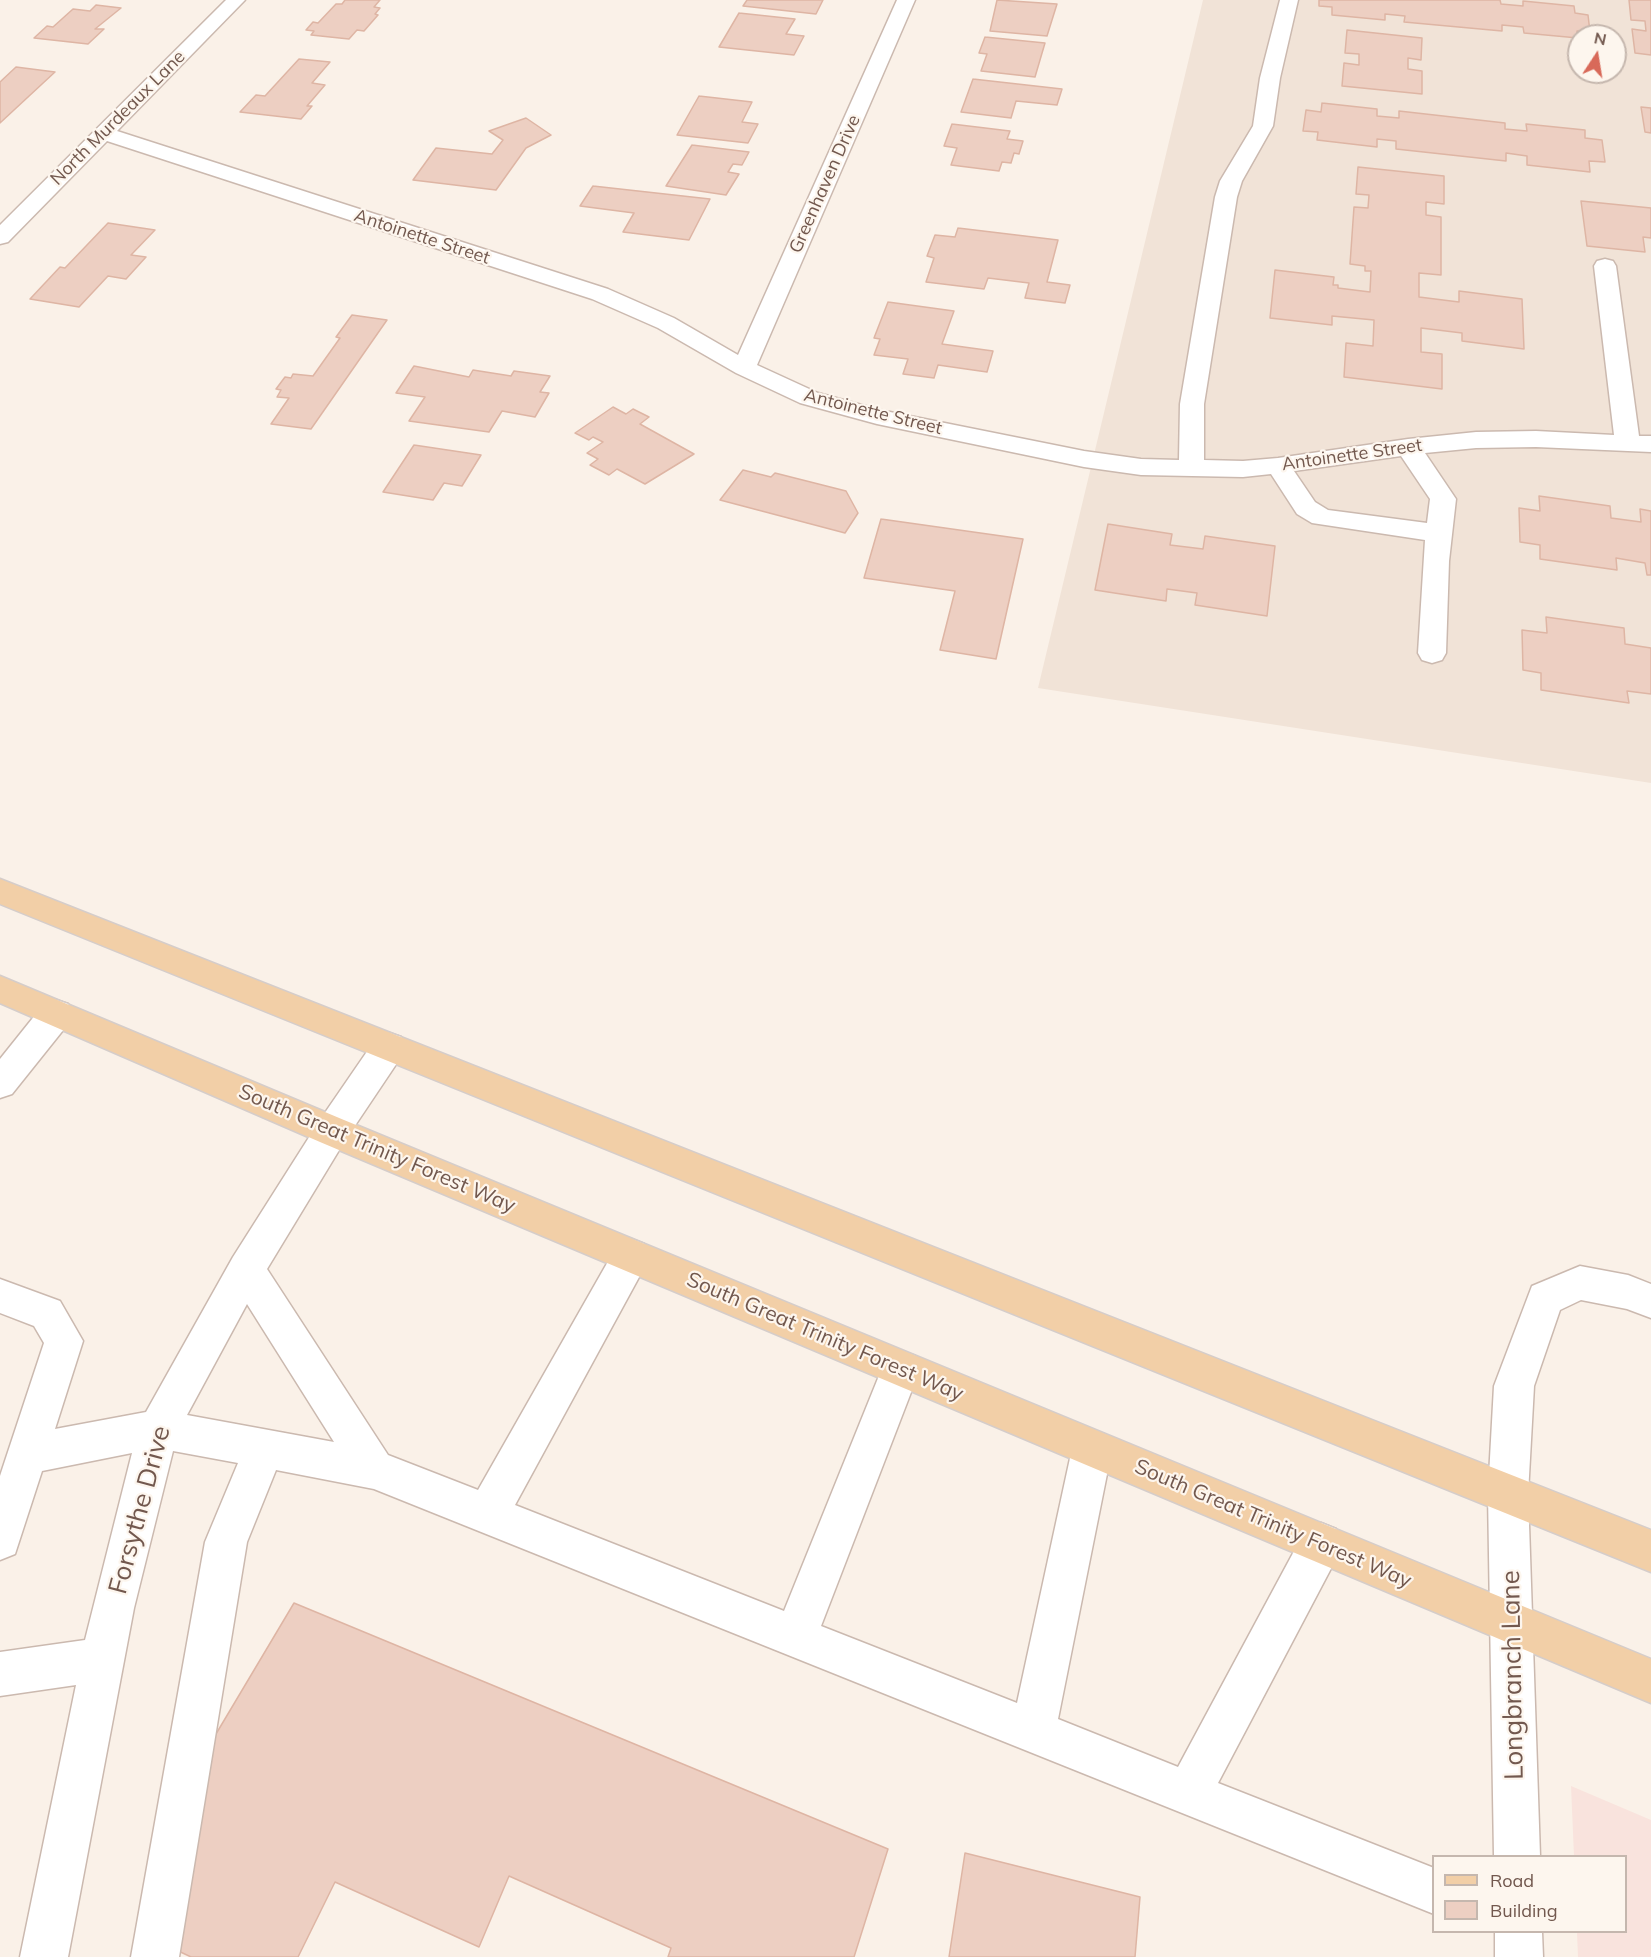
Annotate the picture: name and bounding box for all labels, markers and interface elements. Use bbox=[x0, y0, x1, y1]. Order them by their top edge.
north arrow bbox=[1567, 24, 1627, 84]
text: N bbox=[1592, 27, 1608, 49]
street label: North Murdeaux Lane bbox=[46, 46, 190, 190]
street label: Greenhaven Drive bbox=[785, 112, 865, 256]
street label: Antoinette Street bbox=[351, 205, 493, 269]
street label: Antoinette Street bbox=[802, 384, 944, 440]
street label: Antoinette Street bbox=[1280, 434, 1424, 476]
street label: South Great Trinity Forest Way bbox=[235, 1079, 519, 1219]
street label: South Great Trinity Forest Way bbox=[683, 1267, 967, 1407]
street label: Forsythe Drive bbox=[103, 1422, 177, 1598]
street label: South Great Trinity Forest Way bbox=[1131, 1454, 1415, 1594]
street label: Longbranch Lane bbox=[1496, 1570, 1530, 1780]
legend bbox=[1432, 1855, 1627, 1933]
text: Road bbox=[1490, 1869, 1534, 1892]
text: Building bbox=[1490, 1899, 1558, 1922]

